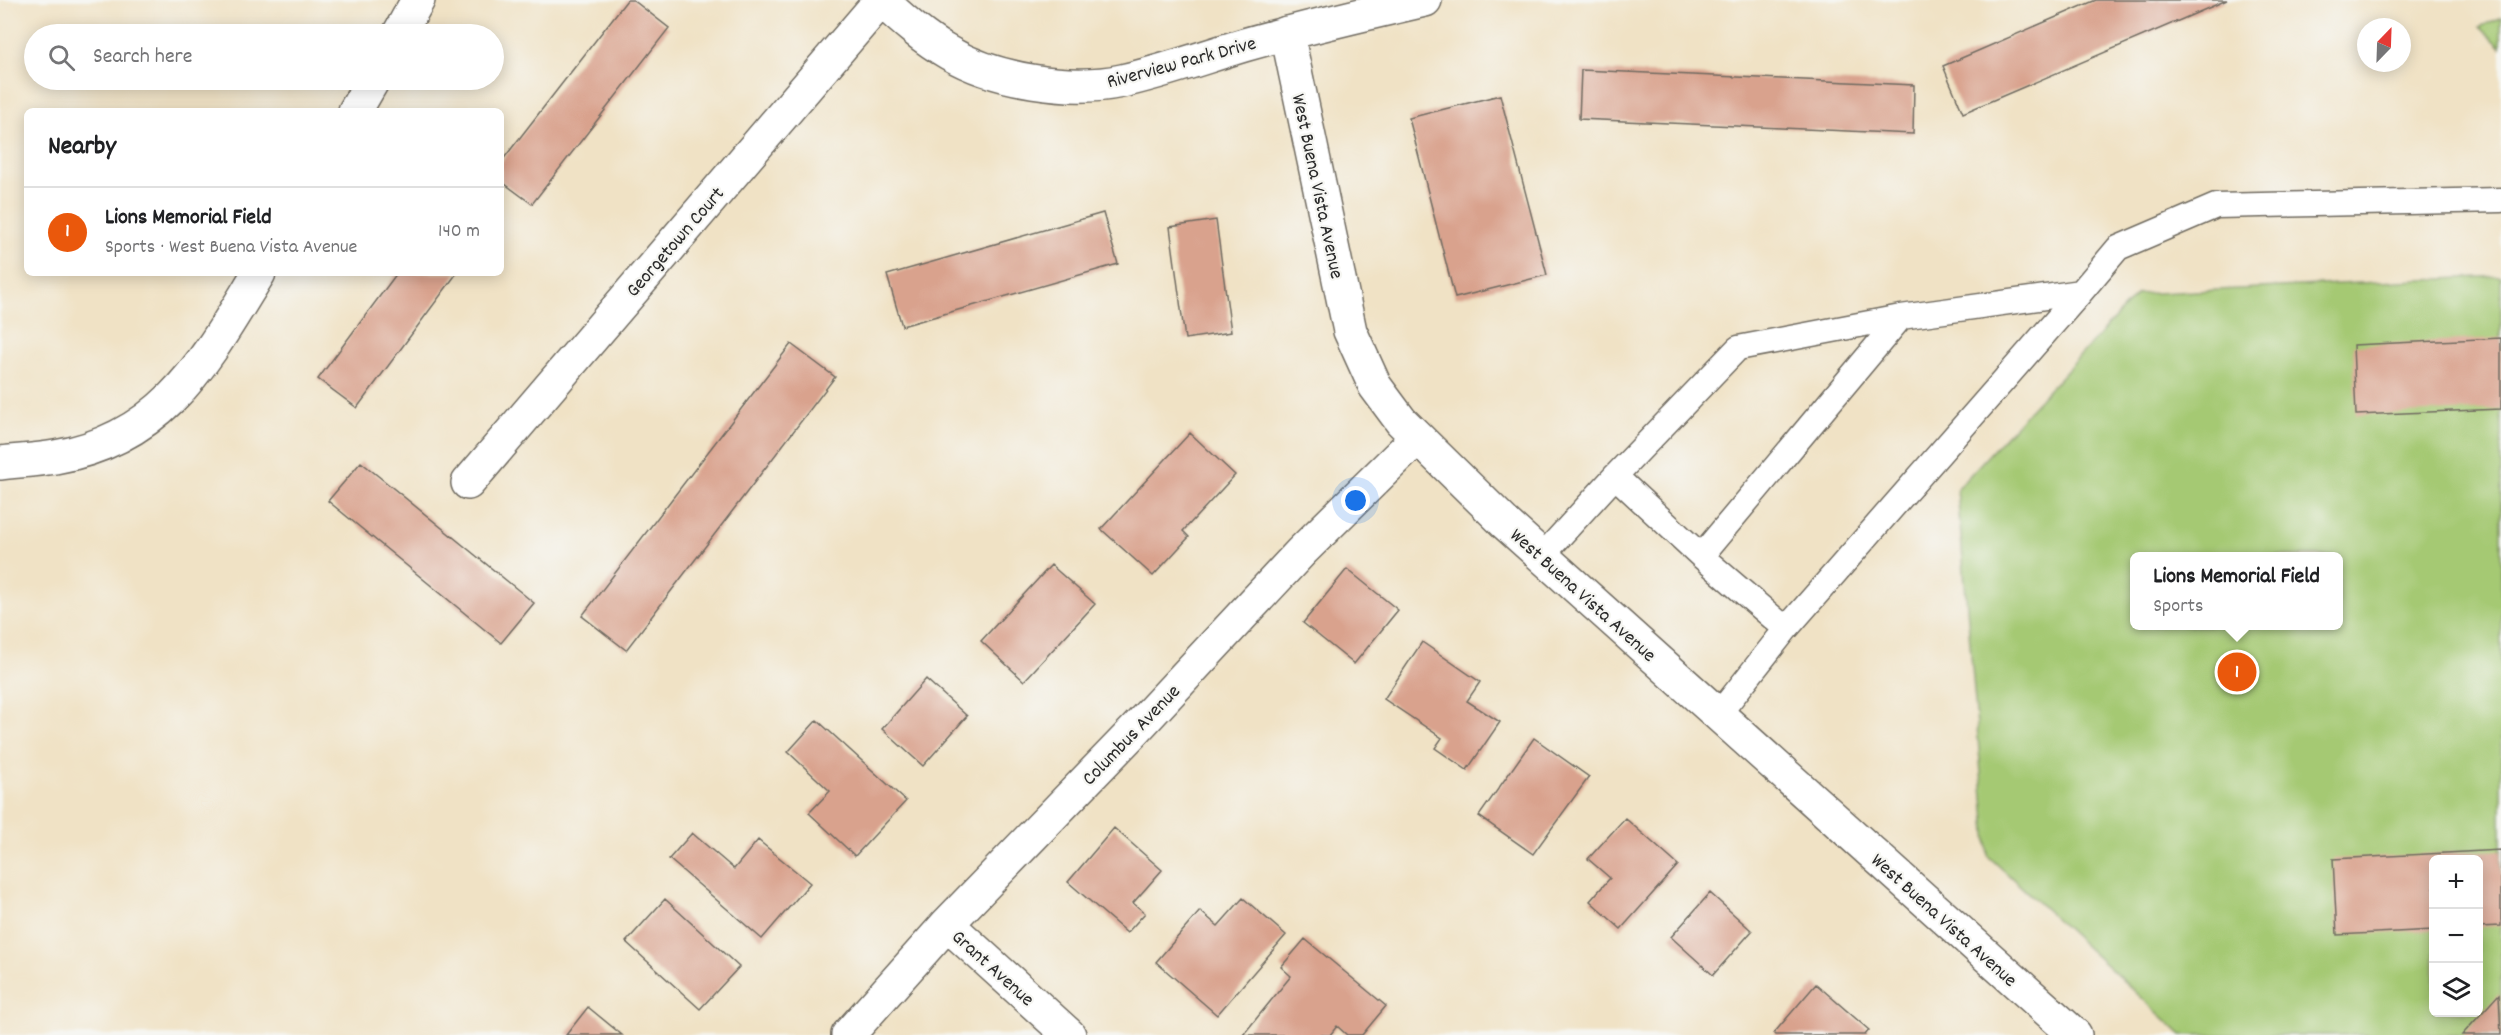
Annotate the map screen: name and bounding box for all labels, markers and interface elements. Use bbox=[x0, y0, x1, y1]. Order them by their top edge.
north arrow bbox=[2357, 18, 2411, 72]
search box bbox=[24, 24, 504, 90]
street label: Riverview Park Drive bbox=[1104, 30, 1260, 97]
icon: search bbox=[45, 41, 78, 74]
text: Search here bbox=[93, 42, 192, 73]
street label: West Buena Vista Avenue bbox=[1283, 92, 1349, 282]
text: Nearby bbox=[48, 129, 116, 166]
street label: Georgetown Court bbox=[620, 182, 732, 304]
text: Lions Memorial Field bbox=[105, 203, 272, 234]
text: 1 bbox=[65, 218, 70, 246]
text: 140 m bbox=[438, 218, 480, 246]
text: Sports · West Buena Vista Avenue bbox=[105, 234, 357, 262]
your location bbox=[1341, 486, 1370, 515]
street label: West Buena Vista Avenue bbox=[1503, 523, 1662, 670]
popup bbox=[2130, 552, 2343, 630]
text: Lions Memorial Field bbox=[2153, 562, 2320, 593]
text: Sports bbox=[2153, 593, 2203, 621]
pin: 1 bbox=[2218, 650, 2256, 694]
street label: Columbus Avenue bbox=[1077, 679, 1188, 793]
street label: West Buena Vista Avenue bbox=[1864, 848, 2023, 995]
map controls bbox=[2429, 855, 2483, 1017]
button: + bbox=[2429, 855, 2483, 909]
button: − bbox=[2429, 909, 2483, 963]
street label: Grant Avenue bbox=[944, 924, 1040, 1014]
button: layers bbox=[2429, 963, 2483, 1017]

